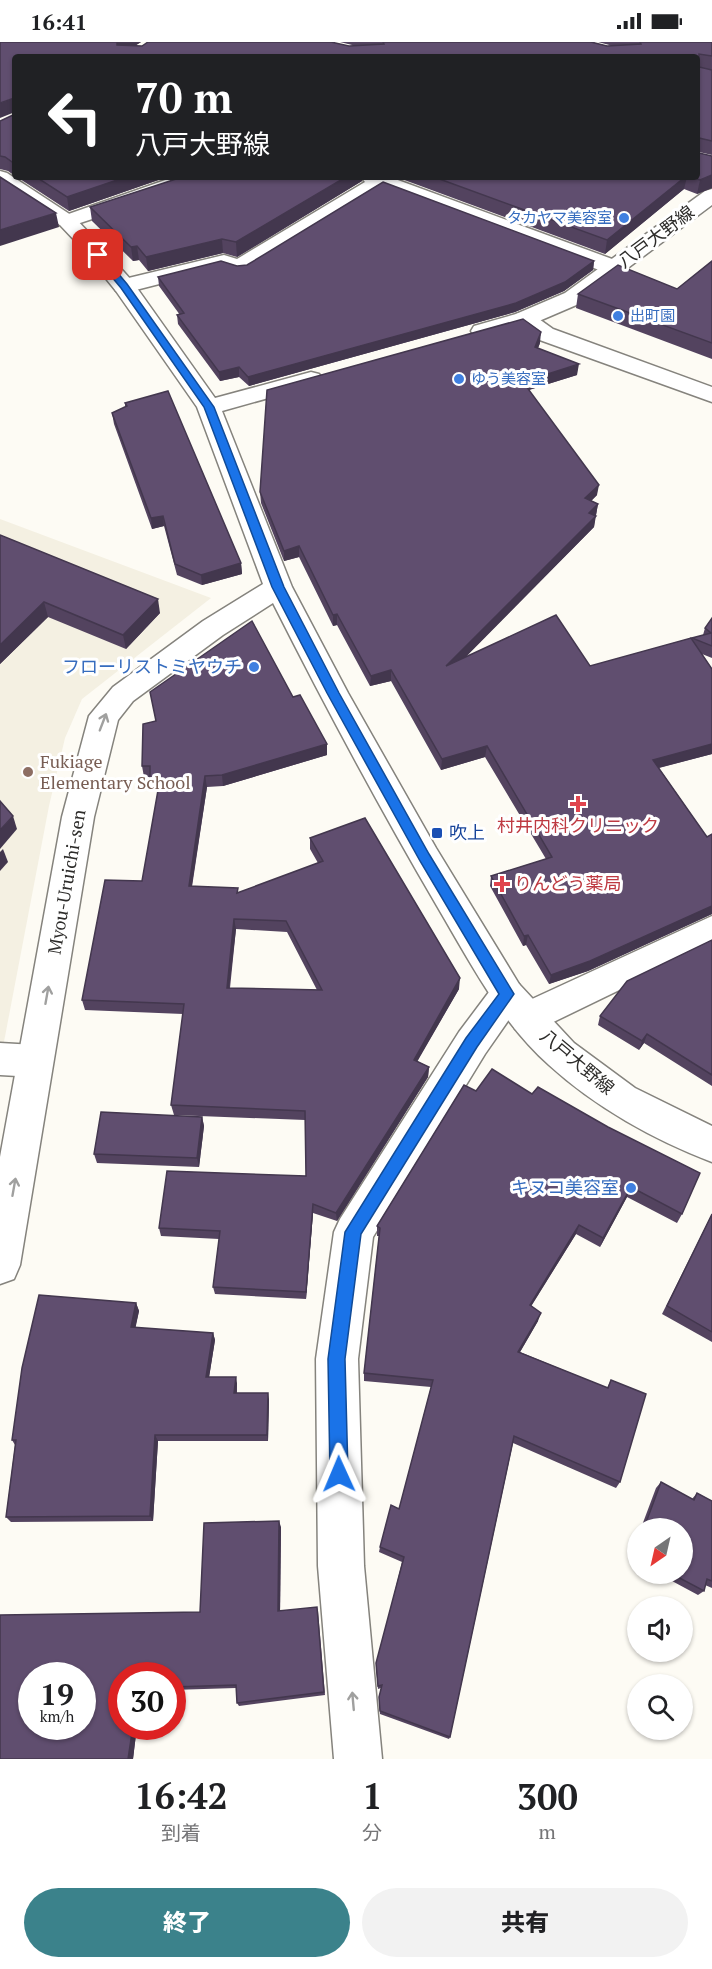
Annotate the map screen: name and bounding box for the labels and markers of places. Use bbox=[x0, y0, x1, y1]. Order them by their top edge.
place label: タカヤマ美容室 bbox=[507, 207, 612, 227]
marker: タカヤマ美容室 bbox=[617, 211, 631, 225]
pin bbox=[72, 229, 123, 280]
place label: 出町園 bbox=[630, 305, 675, 325]
marker: 出町園 bbox=[611, 309, 625, 323]
place label: ゆう美容室 bbox=[471, 368, 546, 388]
marker: ゆう美容室 bbox=[452, 372, 466, 386]
place label: フローリストミヤウチ bbox=[62, 654, 242, 678]
marker: フローリストミヤウチ bbox=[247, 660, 261, 674]
place label: Fukiage Elementary School bbox=[40, 749, 191, 794]
marker: Fukiage Elementary School bbox=[21, 765, 35, 779]
marker: 村井内科クリニック bbox=[569, 795, 587, 813]
place label: 村井内科クリニック bbox=[497, 813, 659, 837]
place label: 吹上 bbox=[449, 820, 485, 844]
marker: 吹上 bbox=[430, 826, 444, 840]
place label: りんどう薬局 bbox=[514, 871, 621, 895]
marker: りんどう薬局 bbox=[495, 877, 509, 891]
place label: キヌコ美容室 bbox=[511, 1175, 619, 1199]
marker: キヌコ美容室 bbox=[624, 1181, 638, 1195]

